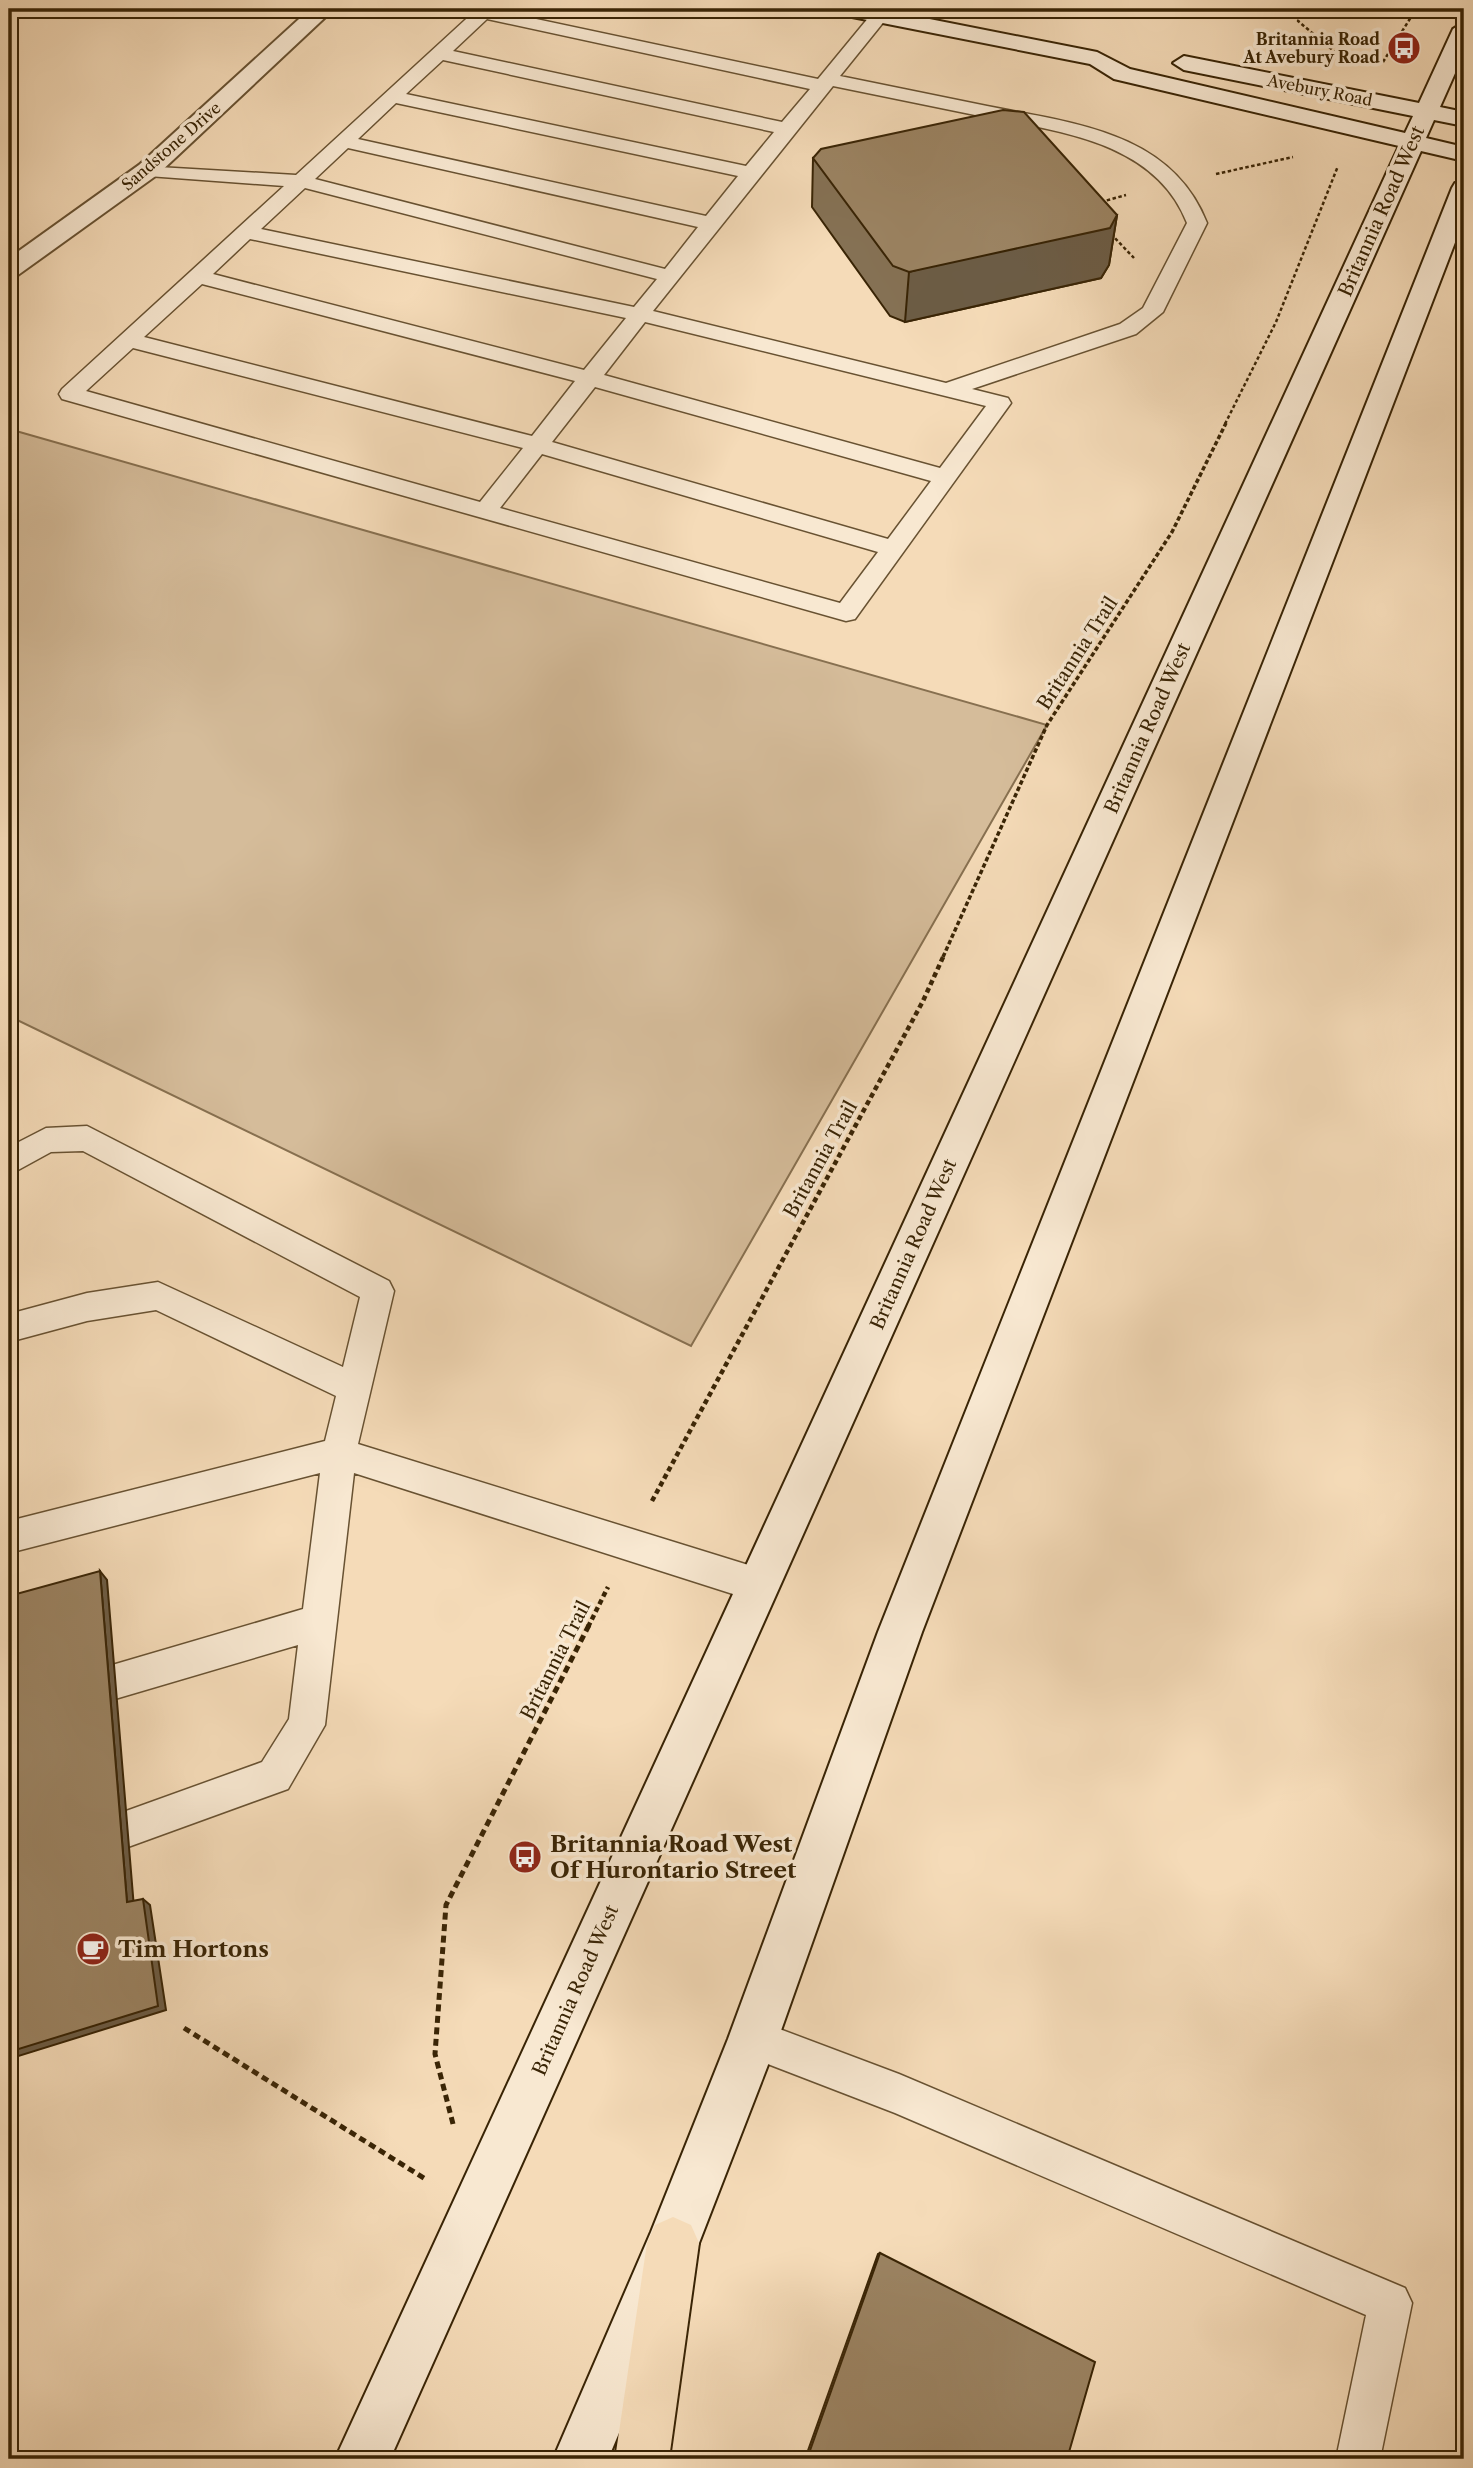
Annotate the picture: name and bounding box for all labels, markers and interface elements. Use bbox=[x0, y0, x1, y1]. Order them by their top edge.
place label: Britannia Road At Avebury Road bbox=[1242, 29, 1380, 67]
bus stop icon: Britannia Road At Avebury Road bbox=[1385, 29, 1423, 67]
street label: Avebury Road bbox=[1265, 70, 1374, 110]
street label: Sandstone Drive bbox=[117, 97, 225, 195]
street label: Britannia Road West bbox=[1333, 122, 1430, 300]
street label: Britannia Trail bbox=[1032, 592, 1123, 714]
street label: Britannia Road West bbox=[1099, 639, 1196, 817]
street label: Britannia Trail bbox=[779, 1096, 862, 1222]
street label: Britannia Road West bbox=[865, 1155, 962, 1333]
street label: Britannia Trail bbox=[516, 1597, 595, 1723]
place label: Britannia Road West Of Hurontario Street bbox=[550, 1830, 797, 1884]
bus stop icon: Britannia Road West Of Hurontario Street bbox=[506, 1838, 544, 1876]
street label: Britannia Road West bbox=[527, 1901, 624, 2079]
cafe icon: Tim Hortons bbox=[74, 1930, 112, 1968]
place label: Tim Hortons bbox=[118, 1935, 269, 1963]

